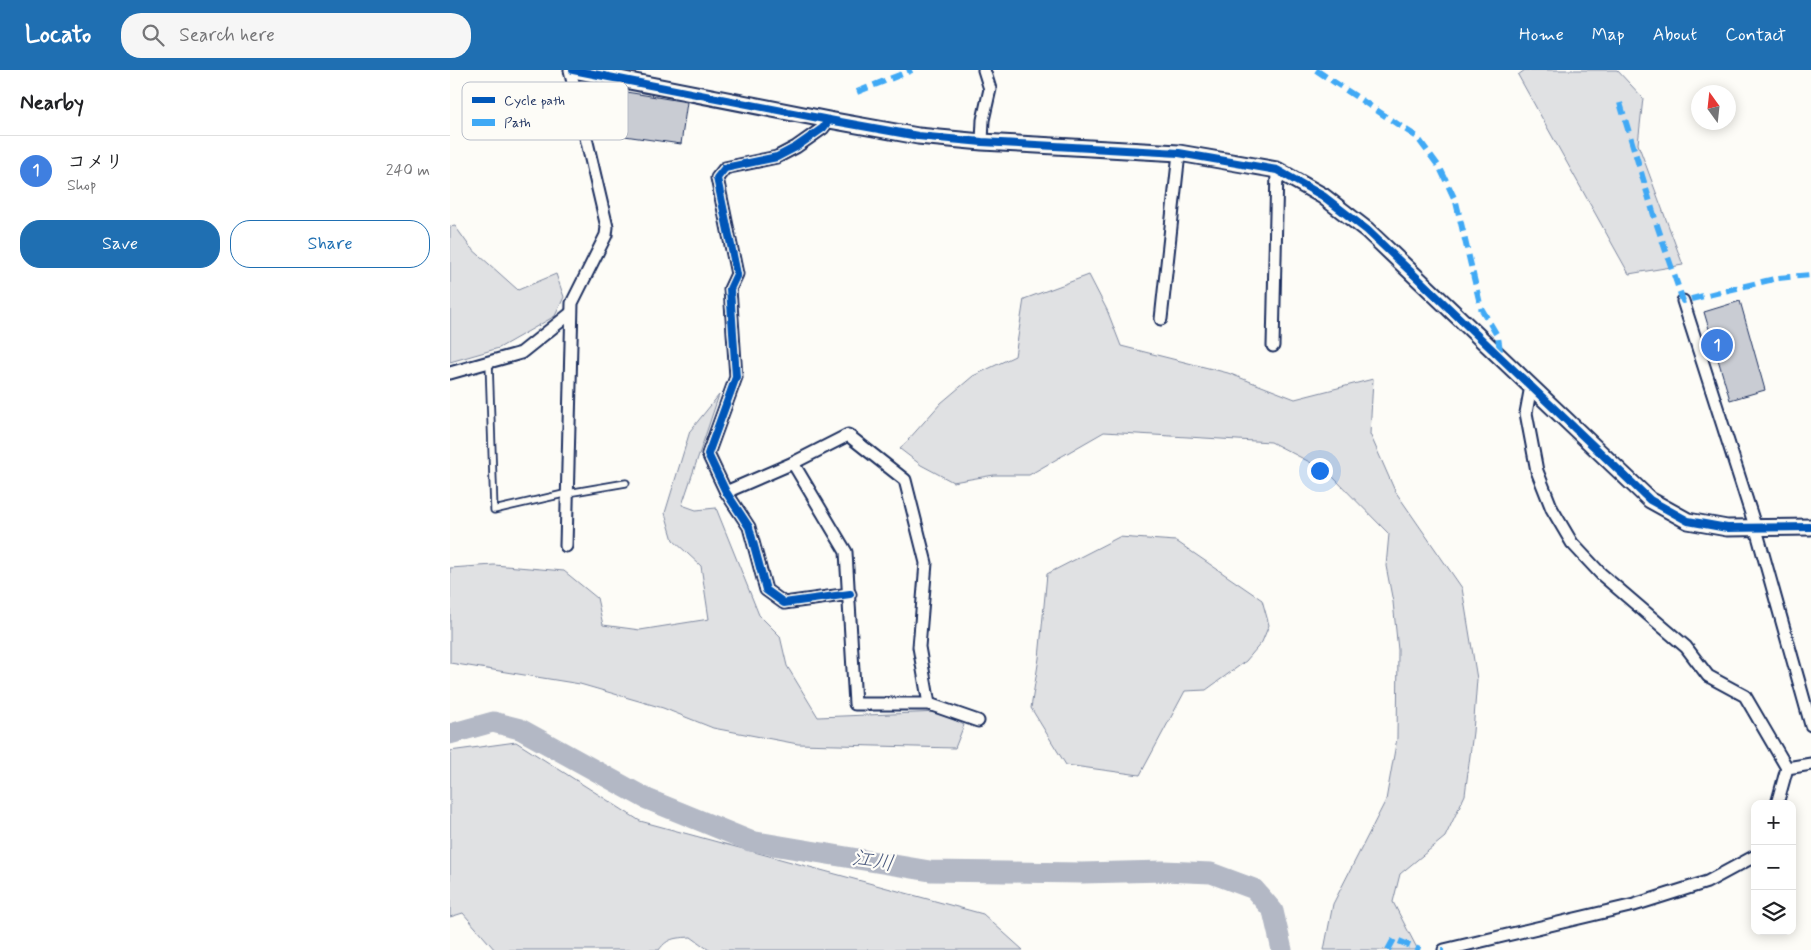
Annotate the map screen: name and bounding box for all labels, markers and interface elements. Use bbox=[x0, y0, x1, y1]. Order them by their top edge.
search box bbox=[121, 13, 471, 58]
text: Locato bbox=[25, 20, 91, 51]
icon: search bbox=[139, 21, 167, 49]
text: Search here bbox=[179, 23, 275, 48]
text: Home bbox=[1519, 23, 1564, 47]
text: Map bbox=[1592, 23, 1625, 47]
text: About bbox=[1653, 23, 1697, 47]
text: Contact bbox=[1725, 23, 1786, 47]
legend bbox=[462, 82, 628, 140]
north arrow bbox=[1691, 85, 1736, 130]
text: Nearby bbox=[20, 89, 84, 117]
text: Cycle path bbox=[504, 92, 565, 110]
text: Path bbox=[504, 114, 531, 132]
text: コメリ bbox=[67, 150, 124, 175]
text: 1 bbox=[32, 160, 40, 181]
text: 240 m bbox=[386, 160, 430, 181]
text: Shop bbox=[67, 175, 96, 196]
button: Save bbox=[20, 220, 220, 268]
button: Share bbox=[230, 220, 430, 268]
pin: 1 bbox=[1701, 326, 1733, 364]
your location bbox=[1307, 458, 1333, 484]
map controls bbox=[1751, 800, 1796, 935]
button: + bbox=[1751, 800, 1796, 845]
water label: 江川 bbox=[850, 844, 896, 878]
button: − bbox=[1751, 845, 1796, 890]
button: layers bbox=[1751, 890, 1796, 935]

